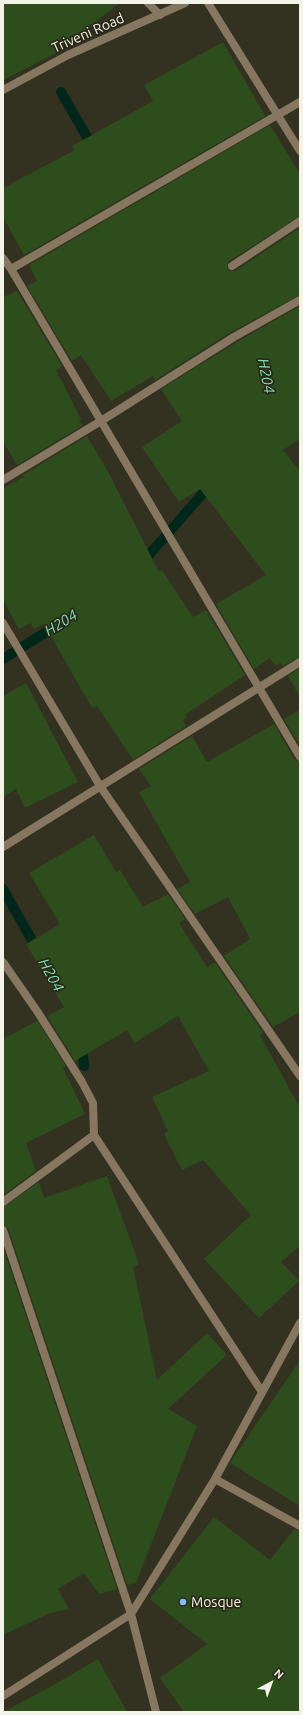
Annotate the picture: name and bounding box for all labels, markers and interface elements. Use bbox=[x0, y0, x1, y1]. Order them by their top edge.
street label: Triveni Road bbox=[49, 10, 127, 56]
water label: H204 bbox=[254, 357, 278, 395]
water label: H204 bbox=[41, 606, 81, 640]
water label: H204 bbox=[35, 955, 67, 995]
place label: Mosque bbox=[191, 1594, 241, 1610]
marker: Mosque bbox=[178, 1597, 188, 1607]
north arrow bbox=[251, 1663, 291, 1703]
text: N bbox=[272, 1667, 286, 1681]

